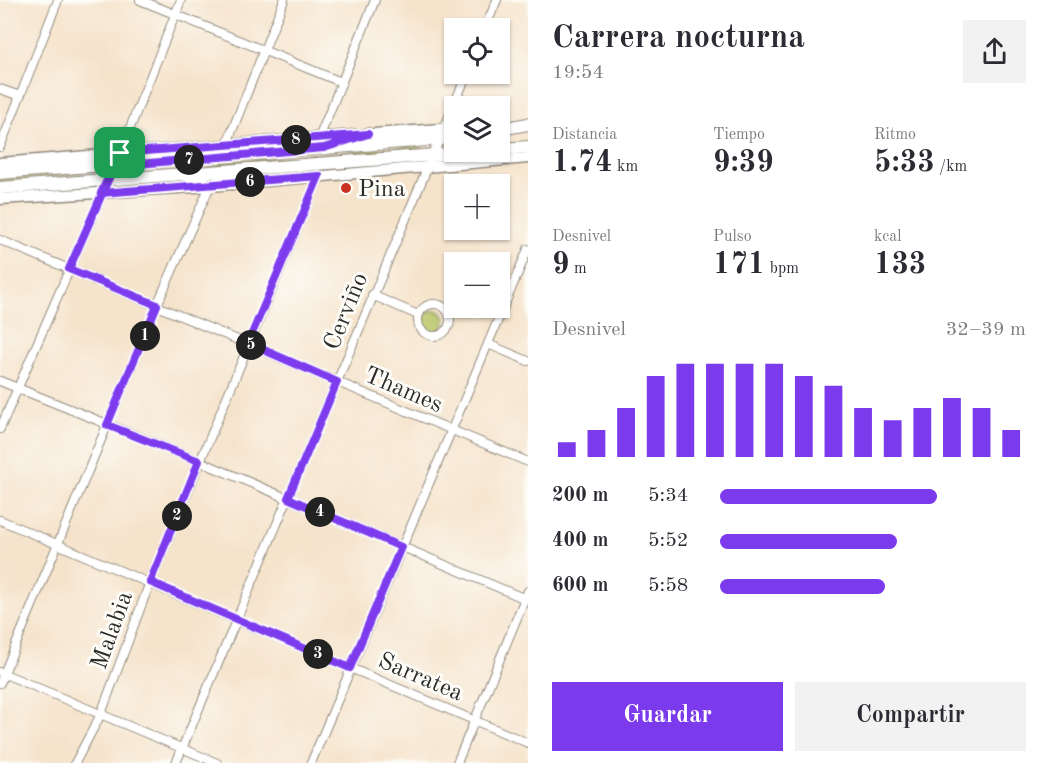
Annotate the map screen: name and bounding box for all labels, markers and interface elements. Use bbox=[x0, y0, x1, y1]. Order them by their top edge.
map controls bbox=[444, 18, 510, 318]
button: locate bbox=[444, 18, 510, 84]
button: share bbox=[963, 20, 1026, 83]
text: Carrera nocturna bbox=[552, 22, 805, 55]
text: 19:54 bbox=[552, 63, 604, 83]
button: layers bbox=[444, 96, 510, 162]
pin: 8 bbox=[281, 125, 311, 155]
pin bbox=[94, 127, 145, 178]
text: Distancia bbox=[552, 127, 617, 143]
text: Tiempo bbox=[713, 127, 765, 143]
text: Ritmo bbox=[874, 127, 916, 143]
text: 8 bbox=[291, 132, 301, 148]
icon: arrive bbox=[103, 136, 136, 169]
pin: 7 bbox=[174, 145, 204, 175]
text: 1.74 bbox=[552, 148, 613, 178]
text: 9:39 bbox=[713, 148, 774, 178]
text: 5:33 bbox=[874, 148, 935, 178]
text: 7 bbox=[184, 152, 194, 168]
text: km bbox=[613, 159, 638, 175]
text: /km bbox=[935, 159, 967, 175]
pin: 6 bbox=[235, 167, 265, 197]
text: 6 bbox=[245, 174, 255, 190]
button: + bbox=[444, 174, 510, 240]
place label: Pina bbox=[358, 178, 406, 202]
marker: Pina bbox=[339, 181, 353, 195]
text: Desnivel bbox=[552, 229, 611, 245]
text: Pulso bbox=[713, 229, 752, 245]
text: kcal bbox=[874, 229, 902, 245]
text: 9 bbox=[552, 250, 569, 280]
text: 171 bbox=[713, 250, 765, 280]
text: 133 bbox=[874, 250, 926, 280]
button: − bbox=[444, 252, 510, 318]
text: m bbox=[569, 261, 587, 277]
text: bpm bbox=[765, 261, 799, 277]
street label: Cerviño bbox=[321, 270, 373, 354]
text: Desnivel bbox=[552, 320, 626, 340]
text: 32–39 m bbox=[946, 320, 1026, 340]
pin: 1 bbox=[130, 321, 160, 351]
text: 1 bbox=[140, 328, 150, 344]
pin: 5 bbox=[236, 330, 266, 360]
text: 5 bbox=[246, 337, 256, 353]
street label: Thames bbox=[361, 364, 446, 418]
text: 200 m bbox=[552, 486, 608, 506]
text: 5:34 bbox=[648, 486, 688, 506]
pin: 4 bbox=[305, 497, 335, 527]
pin: 2 bbox=[162, 501, 192, 531]
text: 4 bbox=[315, 504, 325, 520]
text: 2 bbox=[172, 508, 182, 524]
text: 400 m bbox=[552, 531, 608, 551]
text: 5:52 bbox=[648, 531, 688, 551]
text: 600 m bbox=[552, 576, 608, 596]
text: 5:58 bbox=[648, 576, 688, 596]
street label: Malabia bbox=[88, 588, 138, 673]
pin: 3 bbox=[303, 639, 333, 669]
text: 3 bbox=[313, 646, 323, 662]
street label: Sarratea bbox=[374, 649, 466, 706]
button: Guardar bbox=[552, 682, 783, 751]
button: Compartir bbox=[795, 682, 1026, 751]

